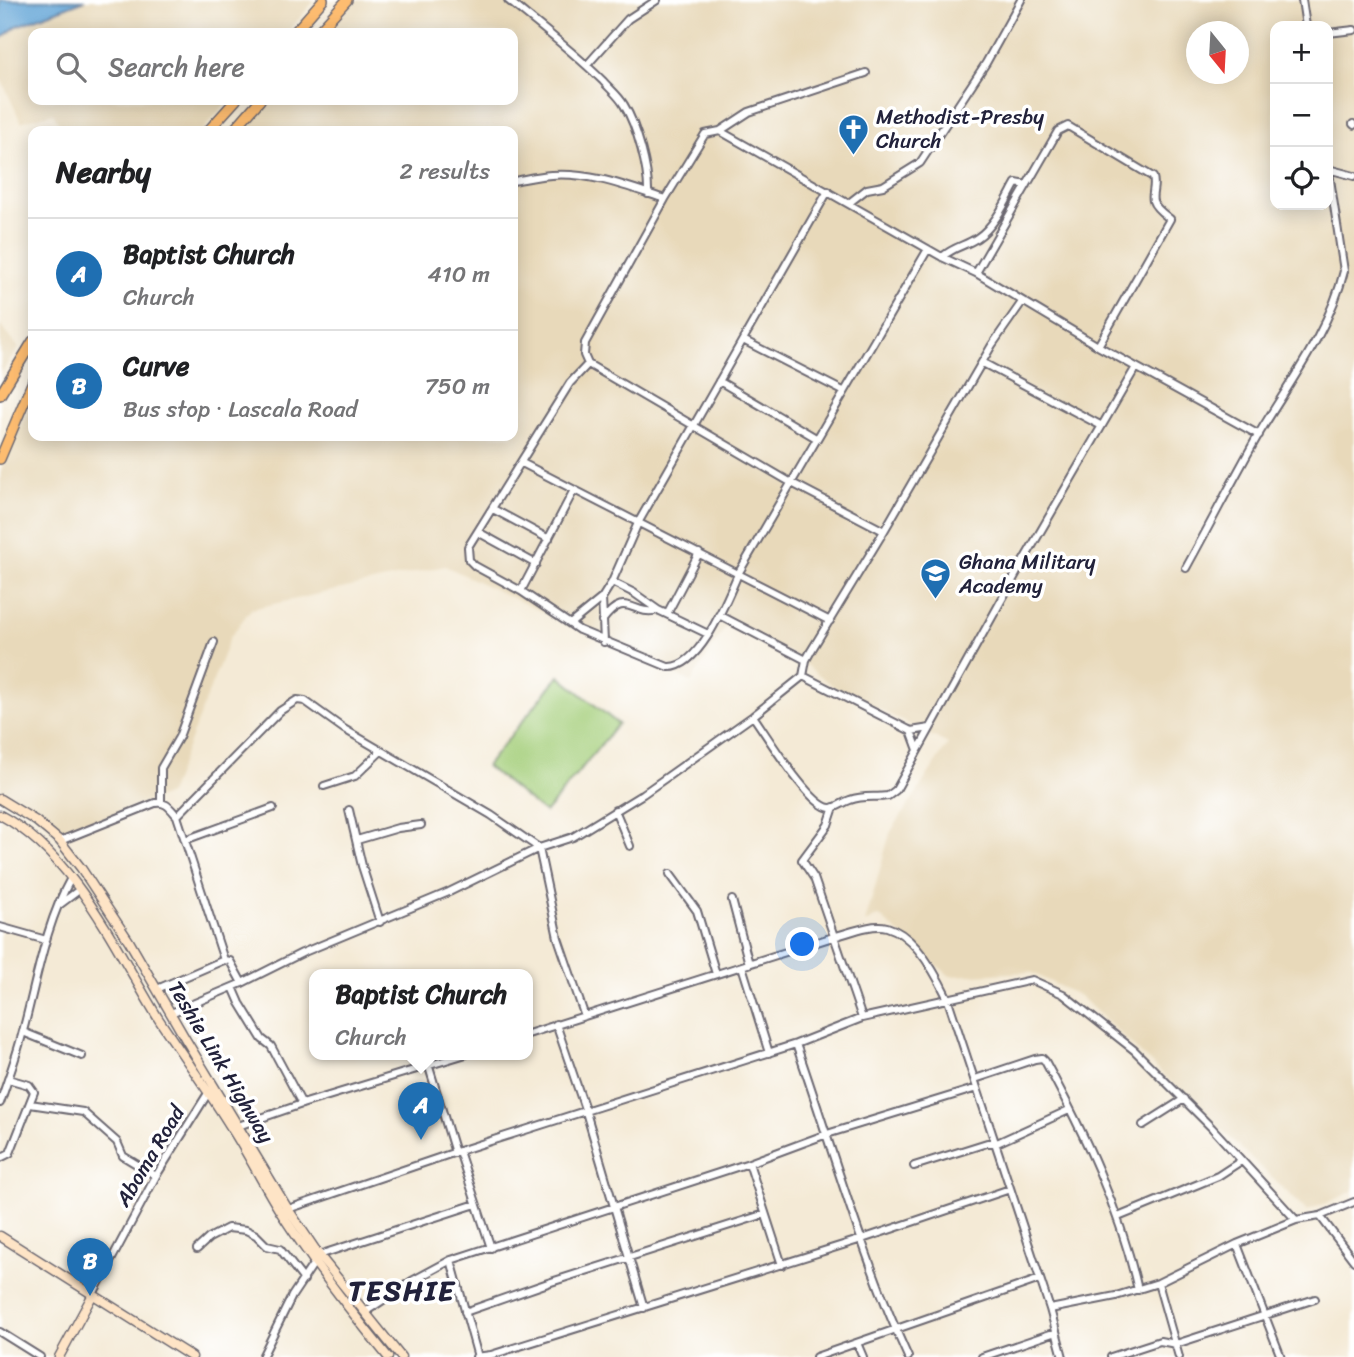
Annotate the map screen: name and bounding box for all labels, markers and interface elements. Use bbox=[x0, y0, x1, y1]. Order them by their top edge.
north arrow bbox=[1186, 21, 1249, 84]
map controls bbox=[1270, 21, 1333, 210]
button: + bbox=[1270, 21, 1333, 84]
search box bbox=[28, 28, 518, 105]
text: Search here bbox=[108, 44, 245, 90]
icon: search bbox=[52, 48, 90, 86]
button: − bbox=[1270, 84, 1333, 147]
place label: Methodist-Presby Church bbox=[876, 98, 1044, 160]
church icon: Methodist-Presby Church bbox=[836, 112, 870, 156]
text: Nearby bbox=[56, 145, 151, 199]
button: locate bbox=[1270, 147, 1333, 210]
text: 2 results bbox=[399, 151, 490, 192]
text: Baptist Church bbox=[123, 231, 295, 277]
text: A bbox=[71, 254, 87, 295]
text: 410 m bbox=[428, 254, 490, 295]
text: Church bbox=[123, 277, 195, 318]
text: Curve bbox=[123, 343, 189, 389]
text: B bbox=[72, 366, 86, 407]
text: 750 m bbox=[425, 366, 490, 407]
text: Bus stop · Lascala Road bbox=[123, 389, 357, 430]
place label: Ghana Military Academy bbox=[958, 543, 1096, 605]
school or university icon: Ghana Military Academy bbox=[919, 557, 953, 601]
your location bbox=[785, 927, 819, 961]
popup bbox=[309, 969, 533, 1060]
text: Baptist Church bbox=[335, 971, 507, 1017]
street label: Teshie Link Highway bbox=[157, 973, 285, 1151]
text: Church bbox=[335, 1017, 407, 1058]
pin: A bbox=[398, 1082, 444, 1140]
street label: Aboma Road bbox=[104, 1096, 196, 1215]
pin: B bbox=[67, 1238, 113, 1296]
district label: TESHIE bbox=[348, 1266, 456, 1315]

